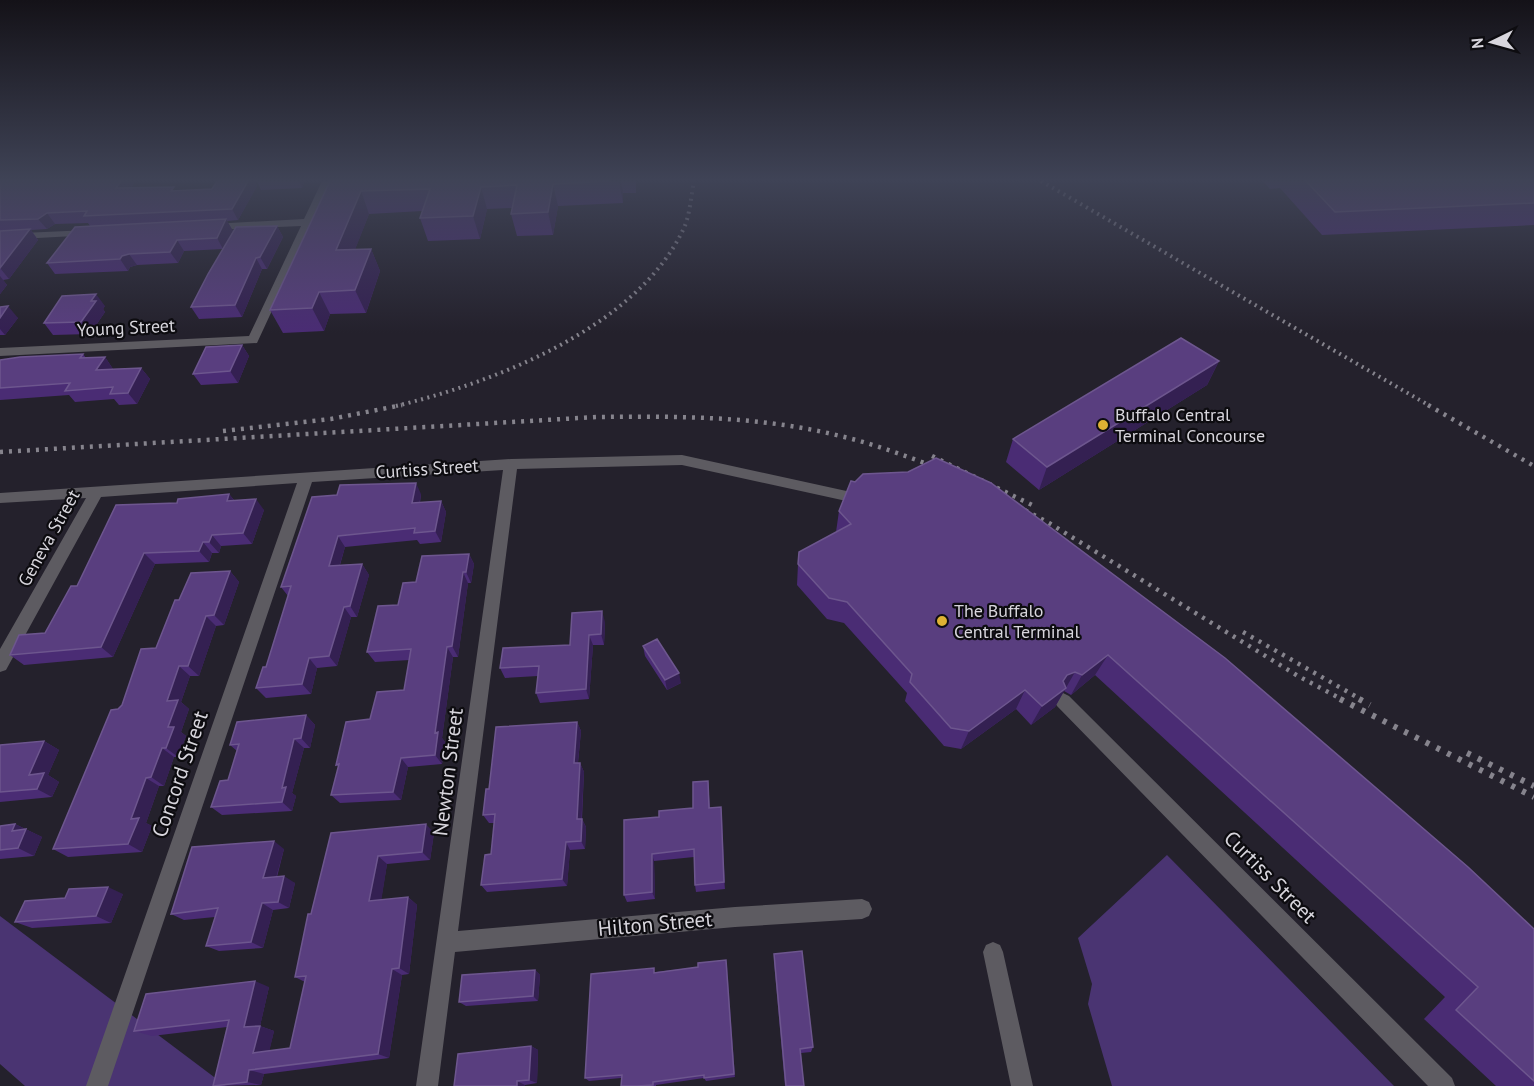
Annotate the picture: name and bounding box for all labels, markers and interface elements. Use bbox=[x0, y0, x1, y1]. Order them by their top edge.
north arrow bbox=[1462, 12, 1522, 72]
text: N bbox=[1467, 37, 1487, 49]
street label: Young Street bbox=[76, 313, 176, 342]
place label: Buffalo Central Terminal Concourse bbox=[1115, 403, 1265, 447]
marker: Buffalo Central Terminal Concourse bbox=[1096, 418, 1110, 432]
street label: Curtiss Street bbox=[375, 453, 479, 484]
street label: Geneva Street bbox=[13, 485, 85, 590]
place label: The Buffalo Central Terminal bbox=[954, 599, 1080, 643]
marker: The Buffalo Central Terminal bbox=[935, 614, 949, 628]
street label: Newton Street bbox=[426, 706, 469, 838]
street label: Concord Street bbox=[145, 707, 214, 841]
street label: Curtiss Street bbox=[1218, 825, 1322, 929]
street label: Hilton Street bbox=[597, 905, 713, 942]

